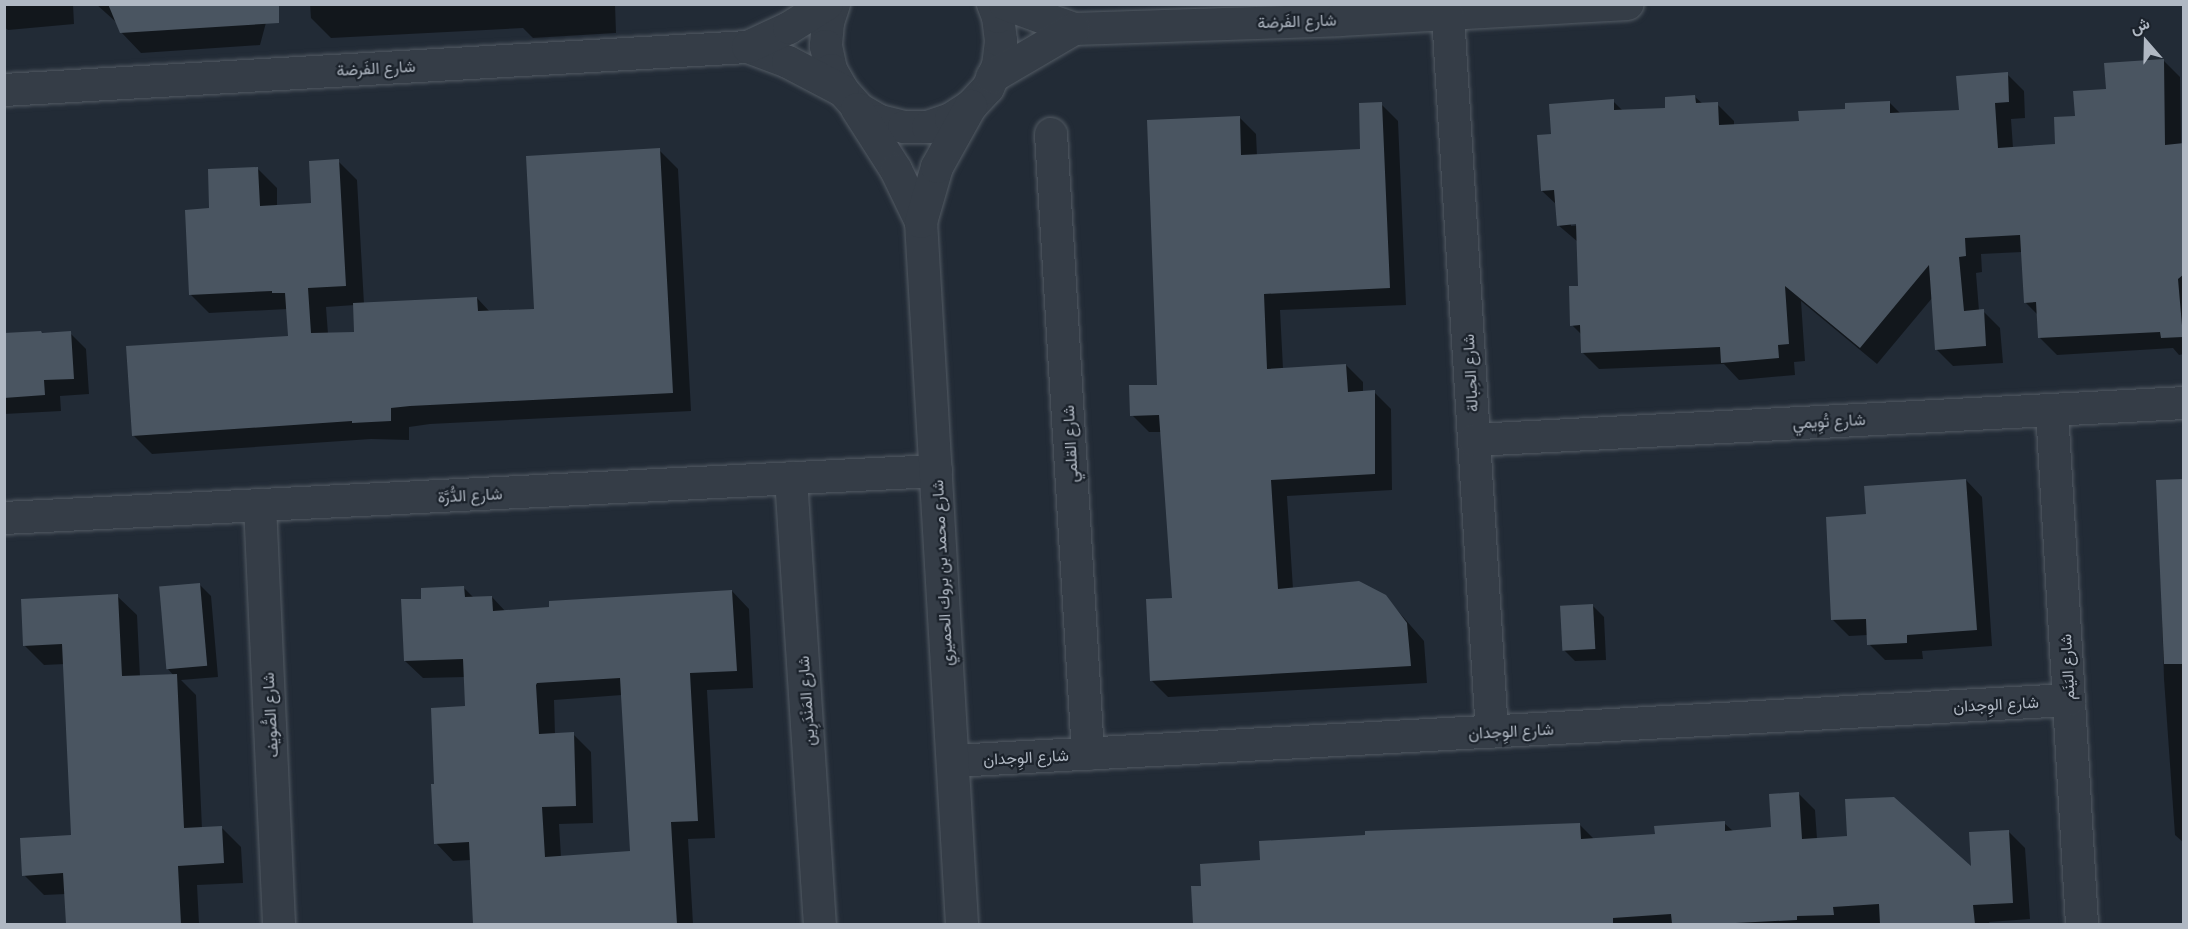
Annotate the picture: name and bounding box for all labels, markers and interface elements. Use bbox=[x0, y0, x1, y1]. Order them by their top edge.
street label: شارع الفَرضة bbox=[1257, 10, 1337, 32]
text: ش bbox=[2127, 11, 2153, 39]
north arrow bbox=[2116, 12, 2176, 72]
street label: شارع الفَرضة bbox=[336, 56, 416, 80]
street label: شارع الحِبالة bbox=[1458, 333, 1482, 413]
street label: شارع القلمي bbox=[1058, 405, 1082, 483]
street label: شارع تُوِيمي bbox=[1792, 409, 1866, 433]
street label: شارع محمد بن بروك الحميري bbox=[928, 479, 956, 667]
street label: شارع الدُّرَّة bbox=[437, 484, 503, 506]
street label: شارع اليَنَم bbox=[2056, 634, 2078, 700]
street label: شارع المَنْدَرِين bbox=[793, 655, 819, 747]
street label: شارع الصُّويف bbox=[258, 672, 282, 758]
street label: شارع الوِجدان bbox=[1953, 692, 2039, 716]
street label: شارع الوِجدان bbox=[1468, 719, 1554, 743]
street label: شارع الوِجدان bbox=[983, 745, 1069, 769]

